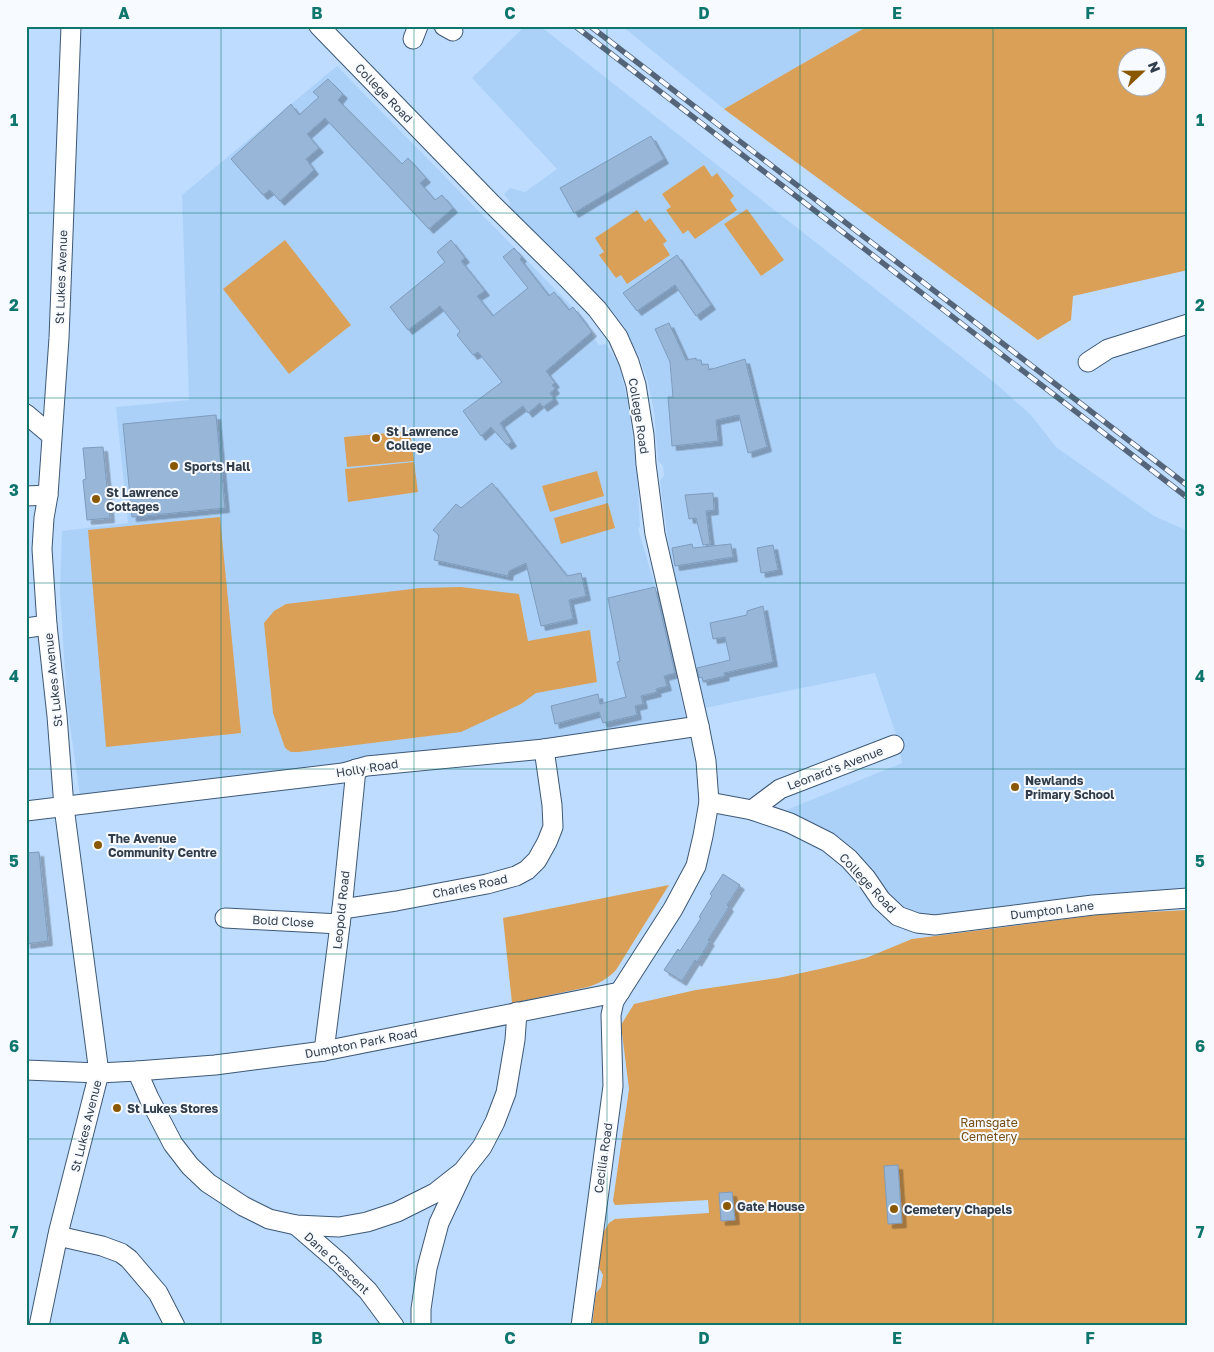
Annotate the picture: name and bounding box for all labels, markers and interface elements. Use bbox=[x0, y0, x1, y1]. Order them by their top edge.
text: A bbox=[118, 3, 130, 23]
text: B bbox=[311, 3, 323, 23]
text: C bbox=[504, 3, 516, 23]
text: D bbox=[698, 3, 710, 23]
text: E bbox=[892, 3, 902, 23]
text: F bbox=[1085, 3, 1095, 23]
north arrow bbox=[1116, 48, 1166, 98]
text: N bbox=[1145, 59, 1164, 75]
street label: College Road bbox=[352, 60, 416, 126]
text: 1 bbox=[10, 110, 18, 130]
text: 1 bbox=[1196, 110, 1204, 130]
street label: St Lukes Avenue bbox=[52, 230, 70, 324]
text: 2 bbox=[9, 295, 19, 315]
text: 2 bbox=[1195, 295, 1205, 315]
street label: College Road bbox=[626, 377, 652, 455]
place label: St Lawrence College bbox=[386, 424, 458, 453]
marker: St Lawrence College bbox=[370, 432, 382, 444]
place label: Sports Hall bbox=[184, 459, 250, 474]
marker: Sports Hall bbox=[168, 460, 180, 472]
text: 3 bbox=[9, 480, 19, 500]
text: 3 bbox=[1195, 480, 1205, 500]
place label: St Lawrence Cottages bbox=[106, 485, 178, 514]
marker: St Lawrence Cottages bbox=[90, 493, 102, 505]
street label: St Lukes Avenue bbox=[41, 632, 65, 728]
text: 4 bbox=[9, 666, 19, 686]
text: 4 bbox=[1195, 666, 1205, 686]
street label: Leonard's Avenue bbox=[785, 743, 885, 793]
street label: Holly Road bbox=[335, 756, 399, 780]
place label: Newlands Primary School bbox=[1025, 773, 1114, 802]
marker: Newlands Primary School bbox=[1009, 781, 1021, 793]
place label: The Avenue Community Centre bbox=[108, 831, 217, 860]
marker: The Avenue Community Centre bbox=[92, 839, 104, 851]
street label: College Road bbox=[836, 850, 900, 916]
text: 5 bbox=[9, 851, 19, 871]
text: 5 bbox=[1195, 851, 1205, 871]
street label: Leopold Road bbox=[329, 870, 353, 950]
street label: Charles Road bbox=[431, 871, 509, 901]
street label: Dumpton Lane bbox=[1009, 897, 1095, 923]
street label: Bold Close bbox=[252, 912, 314, 930]
street label: Dumpton Park Road bbox=[303, 1025, 419, 1061]
text: 6 bbox=[9, 1036, 19, 1056]
text: 6 bbox=[1195, 1036, 1205, 1056]
street label: St Lukes Avenue bbox=[67, 1078, 105, 1174]
place label: St Lukes Stores bbox=[127, 1101, 219, 1116]
marker: St Lukes Stores bbox=[111, 1102, 123, 1114]
park label: Ramsgate Cemetery bbox=[960, 1115, 1018, 1144]
street label: Cecilia Road bbox=[591, 1122, 615, 1194]
place label: Gate House bbox=[737, 1199, 805, 1214]
marker: Gate House bbox=[721, 1200, 733, 1212]
place label: Cemetery Chapels bbox=[904, 1202, 1012, 1217]
marker: Cemetery Chapels bbox=[888, 1203, 900, 1215]
text: 7 bbox=[10, 1222, 19, 1242]
text: 7 bbox=[1196, 1222, 1205, 1242]
street label: Dane Crescent bbox=[301, 1229, 373, 1297]
text: A bbox=[118, 1328, 130, 1348]
text: B bbox=[311, 1328, 323, 1348]
text: C bbox=[504, 1328, 516, 1348]
text: D bbox=[698, 1328, 710, 1348]
text: E bbox=[892, 1328, 902, 1348]
text: F bbox=[1085, 1328, 1095, 1348]

